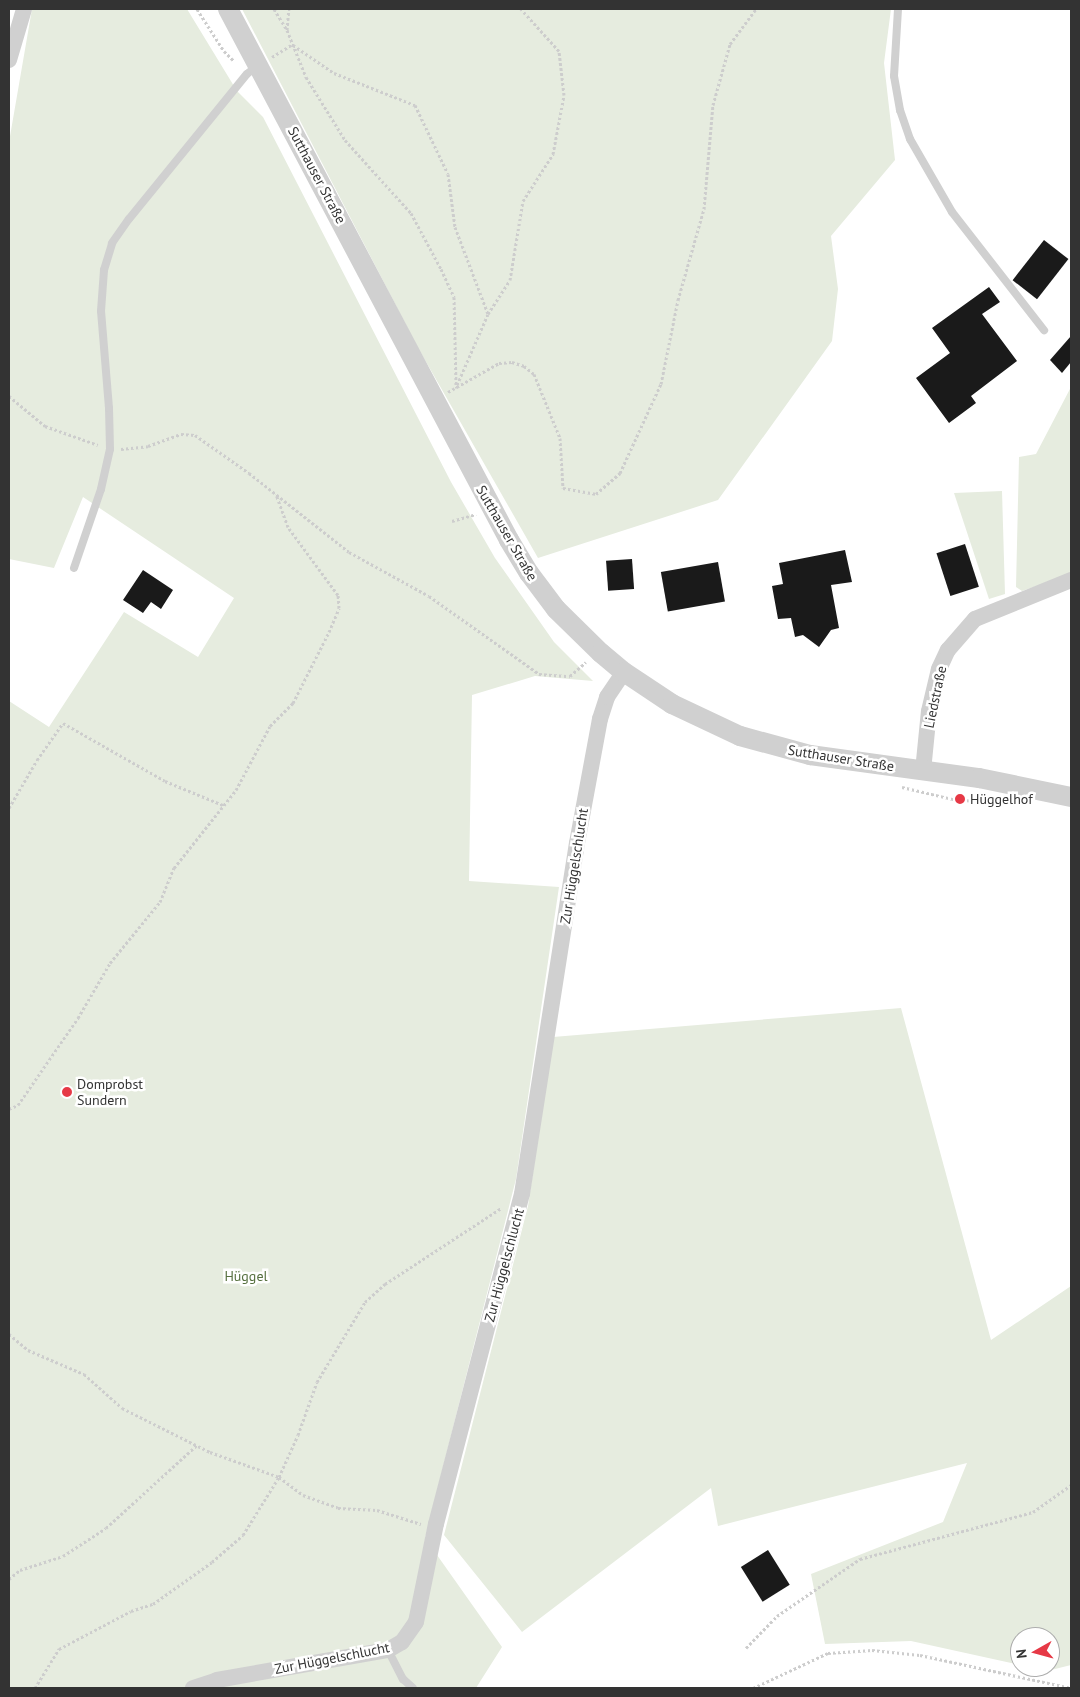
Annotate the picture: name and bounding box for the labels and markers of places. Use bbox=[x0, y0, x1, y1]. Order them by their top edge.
place label: Hüggelhof bbox=[970, 791, 1033, 807]
marker: Hüggelhof bbox=[954, 793, 966, 805]
place label: Domprobst Sundern bbox=[77, 1076, 143, 1108]
marker: Domprobst Sundern bbox=[61, 1086, 73, 1098]

